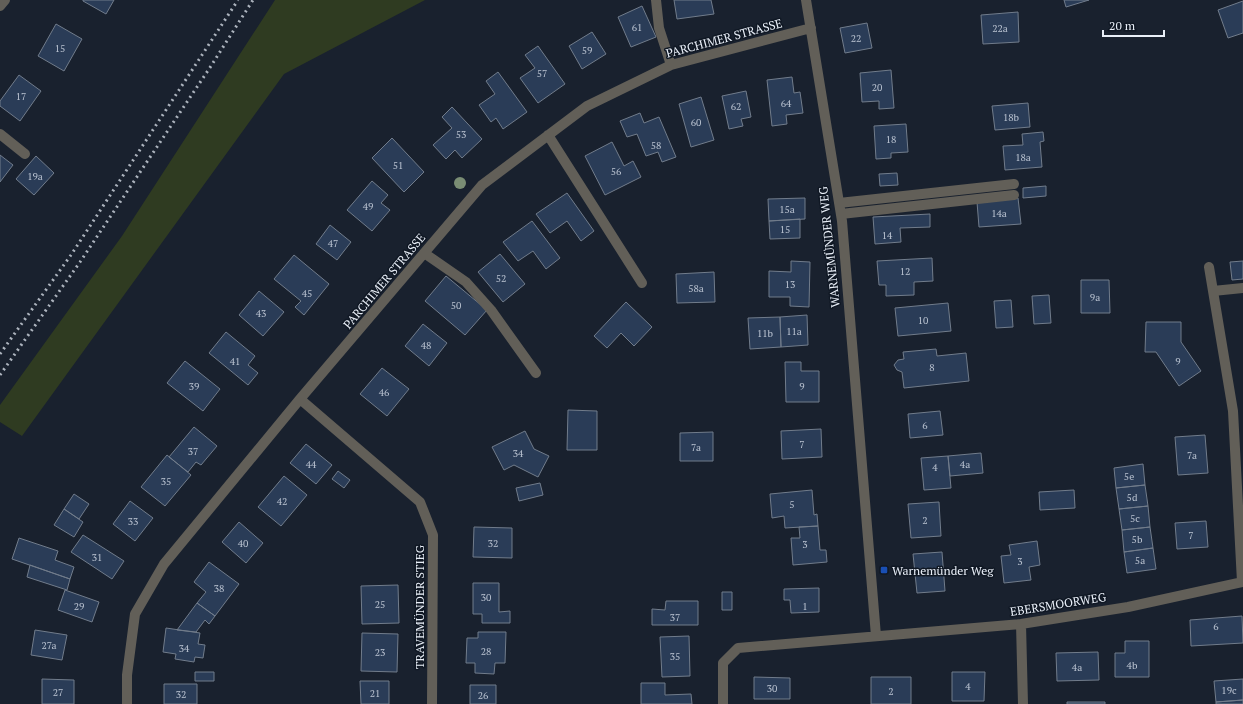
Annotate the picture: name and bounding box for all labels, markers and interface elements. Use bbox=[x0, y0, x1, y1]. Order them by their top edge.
scale bar bbox=[1103, 12, 1164, 38]
street label: PARCHIMER STRASSE bbox=[664, 15, 784, 61]
text: 20 m bbox=[1109, 18, 1136, 33]
house number: 61 bbox=[632, 21, 642, 34]
house number: 22a bbox=[992, 22, 1008, 35]
house number: 22 bbox=[851, 32, 861, 45]
house number: 15 bbox=[55, 42, 65, 55]
house number: 59 bbox=[582, 44, 592, 57]
house number: 57 bbox=[537, 67, 547, 80]
house number: 20 bbox=[872, 81, 882, 94]
house number: 17 bbox=[16, 90, 26, 103]
house number: 64 bbox=[781, 97, 792, 110]
house number: 62 bbox=[731, 100, 741, 113]
house number: 18b bbox=[1003, 111, 1020, 124]
house number: 60 bbox=[691, 116, 701, 129]
house number: 53 bbox=[456, 128, 466, 141]
house number: 18 bbox=[886, 133, 896, 146]
house number: 58 bbox=[651, 139, 661, 152]
house number: 18a bbox=[1015, 151, 1031, 164]
house number: 51 bbox=[393, 159, 403, 172]
house number: 56 bbox=[611, 165, 622, 178]
house number: 19a bbox=[27, 170, 43, 183]
street label: WARNEMÜNDER WEG bbox=[815, 185, 843, 308]
house number: 49 bbox=[363, 200, 373, 213]
house number: 15a bbox=[779, 203, 795, 216]
house number: 14a bbox=[991, 207, 1007, 220]
house number: 15 bbox=[780, 223, 790, 236]
house number: 14 bbox=[882, 229, 893, 242]
street label: PARCHIMER STRASSE bbox=[340, 230, 428, 332]
house number: 47 bbox=[328, 237, 338, 250]
house number: 12 bbox=[900, 265, 910, 278]
house number: 52 bbox=[496, 272, 506, 285]
house number: 13 bbox=[785, 278, 795, 291]
house number: 58a bbox=[688, 282, 704, 295]
house number: 45 bbox=[302, 287, 312, 300]
house number: 9a bbox=[1090, 291, 1100, 304]
house number: 50 bbox=[451, 299, 461, 312]
house number: 43 bbox=[256, 307, 266, 320]
house number: 10 bbox=[918, 314, 928, 327]
house number: 11a bbox=[786, 325, 802, 338]
house number: 11b bbox=[757, 327, 774, 340]
house number: 48 bbox=[421, 339, 431, 352]
house number: 41 bbox=[230, 355, 240, 368]
house number: 9 bbox=[1175, 355, 1181, 368]
house number: 8 bbox=[929, 361, 935, 374]
house number: 39 bbox=[189, 380, 199, 393]
house number: 9 bbox=[799, 380, 805, 393]
house number: 46 bbox=[379, 386, 390, 399]
house number: 6 bbox=[922, 419, 928, 432]
house number: 7 bbox=[799, 438, 805, 451]
house number: 7a bbox=[691, 441, 701, 454]
house number: 37 bbox=[188, 445, 198, 458]
house number: 34 bbox=[513, 447, 524, 460]
house number: 7a bbox=[1187, 449, 1197, 462]
house number: 44 bbox=[306, 458, 317, 471]
house number: 4a bbox=[960, 458, 970, 471]
house number: 4 bbox=[932, 461, 938, 474]
house number: 5e bbox=[1124, 470, 1134, 483]
house number: 35 bbox=[161, 475, 171, 488]
house number: 5d bbox=[1127, 491, 1138, 504]
house number: 42 bbox=[277, 495, 287, 508]
house number: 5 bbox=[789, 498, 795, 511]
house number: 5c bbox=[1130, 512, 1140, 525]
house number: 2 bbox=[922, 514, 928, 527]
house number: 33 bbox=[128, 515, 138, 528]
house number: 7 bbox=[1188, 529, 1194, 542]
house number: 5b bbox=[1132, 533, 1143, 546]
house number: 40 bbox=[238, 537, 248, 550]
house number: 32 bbox=[488, 537, 498, 550]
house number: 3 bbox=[802, 538, 808, 551]
street label: TRAVEMÜNDER STIEG bbox=[412, 544, 427, 669]
house number: 31 bbox=[92, 551, 102, 564]
house number: 5a bbox=[1135, 554, 1145, 567]
house number: 3 bbox=[1017, 555, 1023, 568]
place label: Warnemünder Weg bbox=[892, 563, 994, 578]
marker: Warnemünder Weg bbox=[879, 565, 889, 575]
house number: 38 bbox=[214, 582, 224, 595]
street label: EBERSMOORWEG bbox=[1009, 589, 1108, 619]
house number: 30 bbox=[481, 591, 491, 604]
house number: 25 bbox=[375, 598, 385, 611]
house number: 29 bbox=[74, 600, 84, 613]
house number: 1 bbox=[802, 600, 808, 613]
house number: 37 bbox=[670, 611, 680, 624]
house number: 6 bbox=[1213, 620, 1219, 633]
house number: 27a bbox=[41, 639, 57, 652]
house number: 34 bbox=[179, 642, 190, 655]
house number: 28 bbox=[481, 645, 491, 658]
house number: 23 bbox=[375, 646, 385, 659]
house number: 35 bbox=[670, 650, 680, 663]
house number: 4b bbox=[1127, 659, 1138, 672]
house number: 4a bbox=[1072, 661, 1082, 674]
house number: 4 bbox=[965, 680, 971, 693]
house number: 30 bbox=[767, 682, 777, 695]
house number: 19c bbox=[1221, 684, 1237, 697]
house number: 2 bbox=[888, 685, 894, 698]
house number: 27 bbox=[53, 686, 63, 699]
house number: 21 bbox=[370, 687, 380, 700]
house number: 32 bbox=[176, 688, 186, 701]
house number: 26 bbox=[478, 689, 489, 702]

